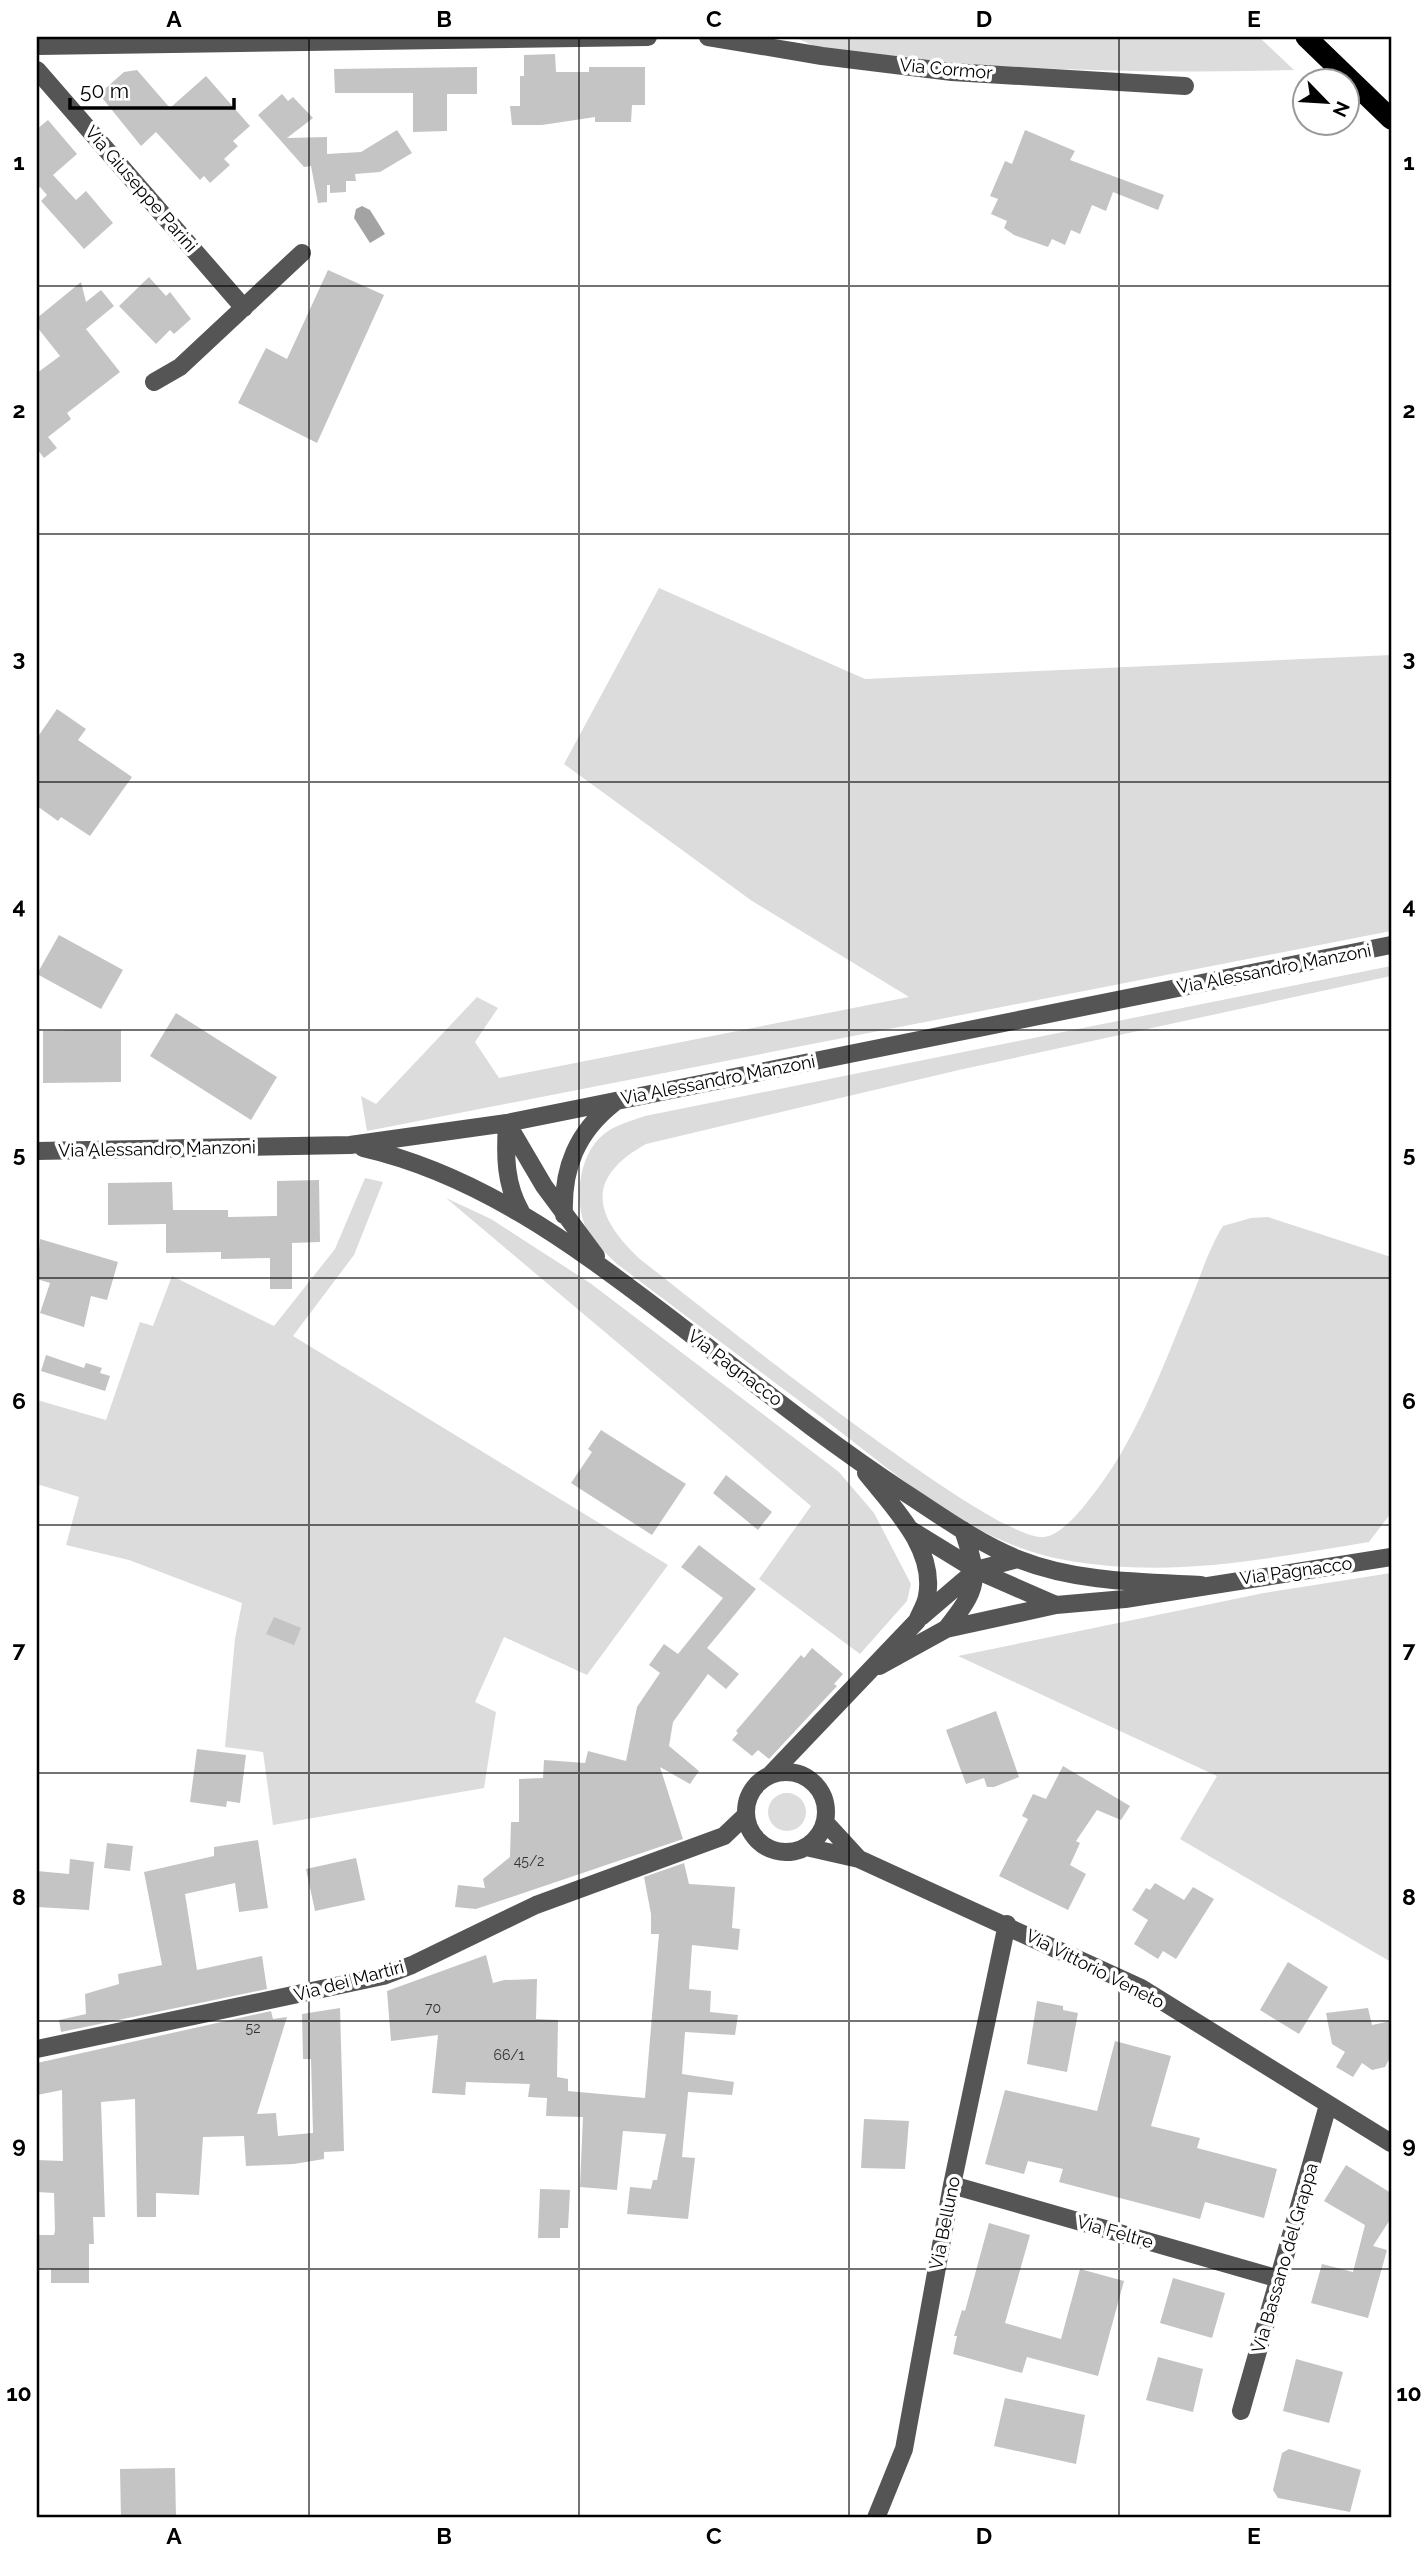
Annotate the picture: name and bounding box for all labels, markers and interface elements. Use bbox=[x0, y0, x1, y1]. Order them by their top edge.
text: A bbox=[166, 5, 182, 32]
text: B bbox=[436, 5, 452, 32]
text: C bbox=[706, 5, 722, 32]
text: D bbox=[976, 5, 992, 32]
text: E bbox=[1247, 5, 1261, 32]
street label: Via Cormor bbox=[899, 54, 994, 83]
scale bar bbox=[70, 66, 234, 110]
north arrow bbox=[1292, 66, 1362, 136]
text: 50 m bbox=[80, 78, 129, 103]
text: N bbox=[1328, 98, 1354, 120]
street label: Via Giuseppe Parini bbox=[81, 121, 202, 256]
text: 1 bbox=[13, 148, 25, 175]
text: 1 bbox=[1403, 148, 1415, 175]
text: 2 bbox=[13, 396, 25, 423]
text: 2 bbox=[1403, 396, 1415, 423]
text: 3 bbox=[13, 644, 25, 671]
text: 3 bbox=[1403, 644, 1415, 671]
text: 4 bbox=[12, 892, 26, 919]
text: 4 bbox=[1402, 892, 1416, 919]
street label: Via Alessandro Manzoni bbox=[1175, 939, 1373, 998]
street label: Via Alessandro Manzoni bbox=[619, 1050, 817, 1109]
street label: Via Alessandro Manzoni bbox=[58, 1136, 256, 1161]
text: 5 bbox=[13, 1140, 26, 1167]
text: 5 bbox=[1403, 1140, 1416, 1167]
street label: Via Pagnacco bbox=[684, 1325, 787, 1410]
text: 6 bbox=[12, 1387, 26, 1414]
text: 6 bbox=[1402, 1387, 1416, 1414]
street label: Via Pagnacco bbox=[1238, 1552, 1354, 1589]
text: 7 bbox=[13, 1635, 26, 1662]
text: 7 bbox=[1403, 1635, 1416, 1662]
house number: 45/2 bbox=[514, 1853, 544, 1869]
text: 8 bbox=[12, 1883, 26, 1910]
text: 8 bbox=[1402, 1883, 1416, 1910]
street label: Via Vittorio Veneto bbox=[1022, 1925, 1168, 2013]
street label: Via dei Martiri bbox=[292, 1956, 406, 2005]
house number: 70 bbox=[425, 2000, 441, 2016]
house number: 52 bbox=[246, 2020, 260, 2036]
house number: 66/1 bbox=[493, 2047, 525, 2063]
text: 9 bbox=[12, 2131, 26, 2158]
text: 9 bbox=[1402, 2131, 1416, 2158]
street label: Via Bassano del Grappa bbox=[1247, 2160, 1322, 2355]
street label: Via Belluno bbox=[925, 2174, 964, 2271]
street label: Via Feltre bbox=[1074, 2211, 1156, 2253]
text: 10 bbox=[6, 2379, 32, 2406]
text: 10 bbox=[1396, 2379, 1422, 2406]
text: A bbox=[166, 2522, 182, 2549]
text: B bbox=[436, 2522, 452, 2549]
text: C bbox=[706, 2522, 722, 2549]
text: D bbox=[976, 2522, 992, 2549]
text: E bbox=[1247, 2522, 1261, 2549]

